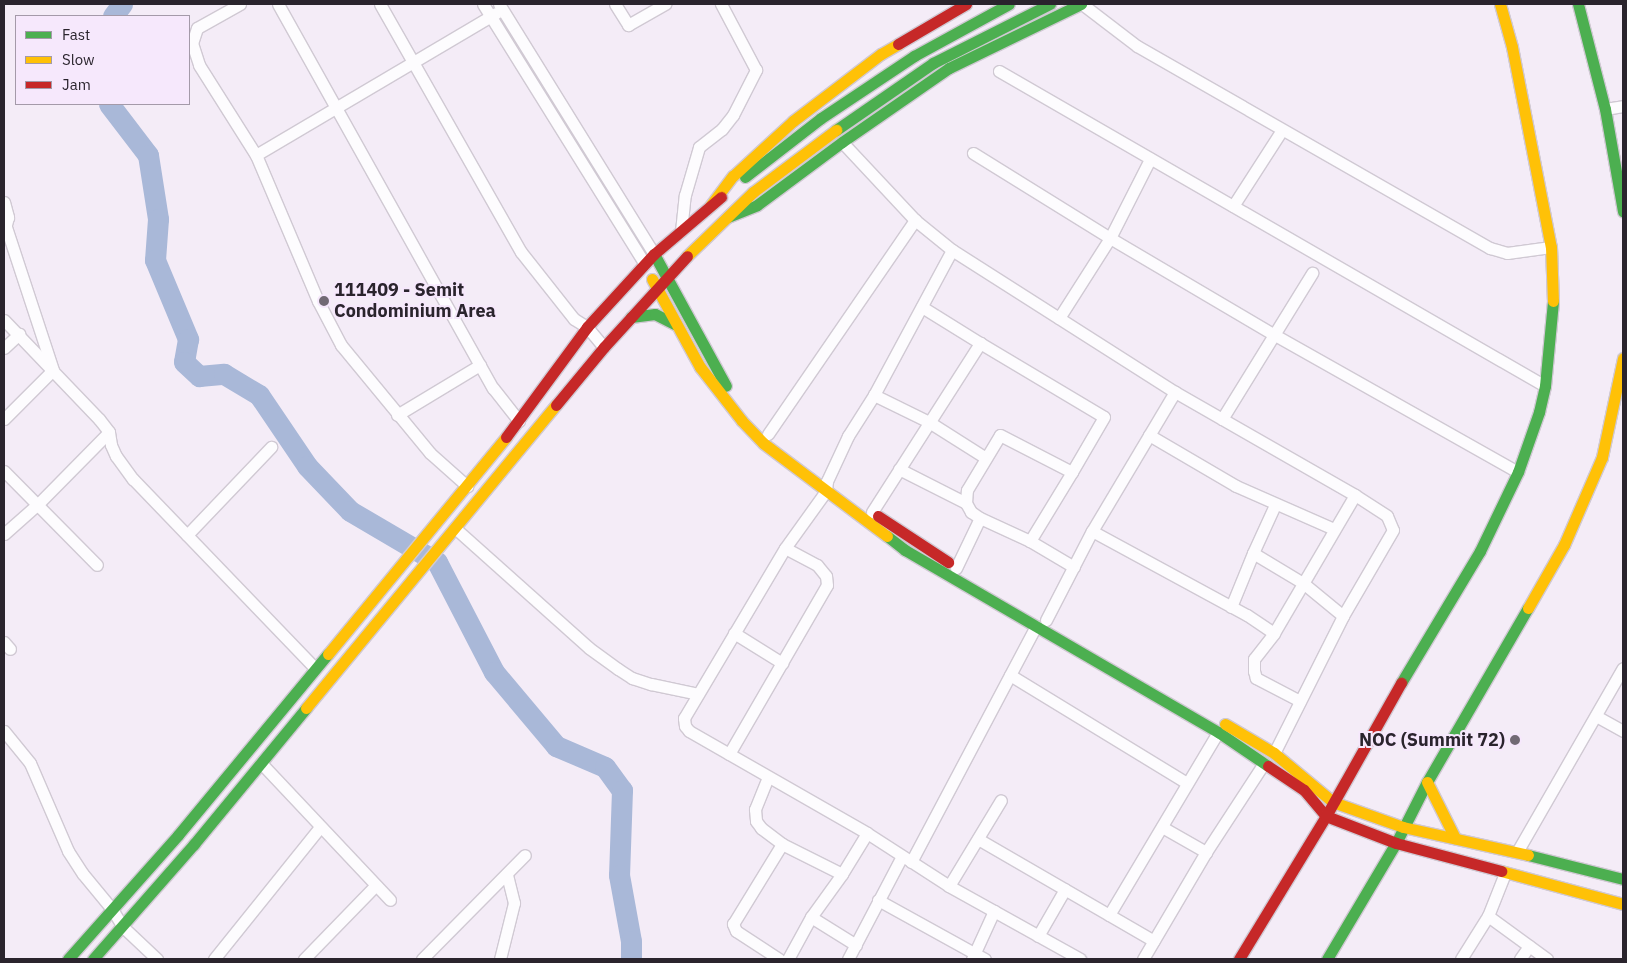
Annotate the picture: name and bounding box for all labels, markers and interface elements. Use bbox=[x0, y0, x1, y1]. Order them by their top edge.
legend bbox=[15, 15, 190, 105]
text: Fast bbox=[62, 25, 90, 44]
text: Slow bbox=[62, 50, 95, 69]
text: Jam bbox=[62, 75, 91, 94]
place label: 111409 - Semit Condominium Area bbox=[334, 280, 496, 322]
marker: 111409 - Semit Condominium Area bbox=[318, 295, 330, 307]
place label: NOC (Summit 72) bbox=[1359, 729, 1505, 751]
marker: NOC (Summit 72) bbox=[1509, 734, 1521, 746]

